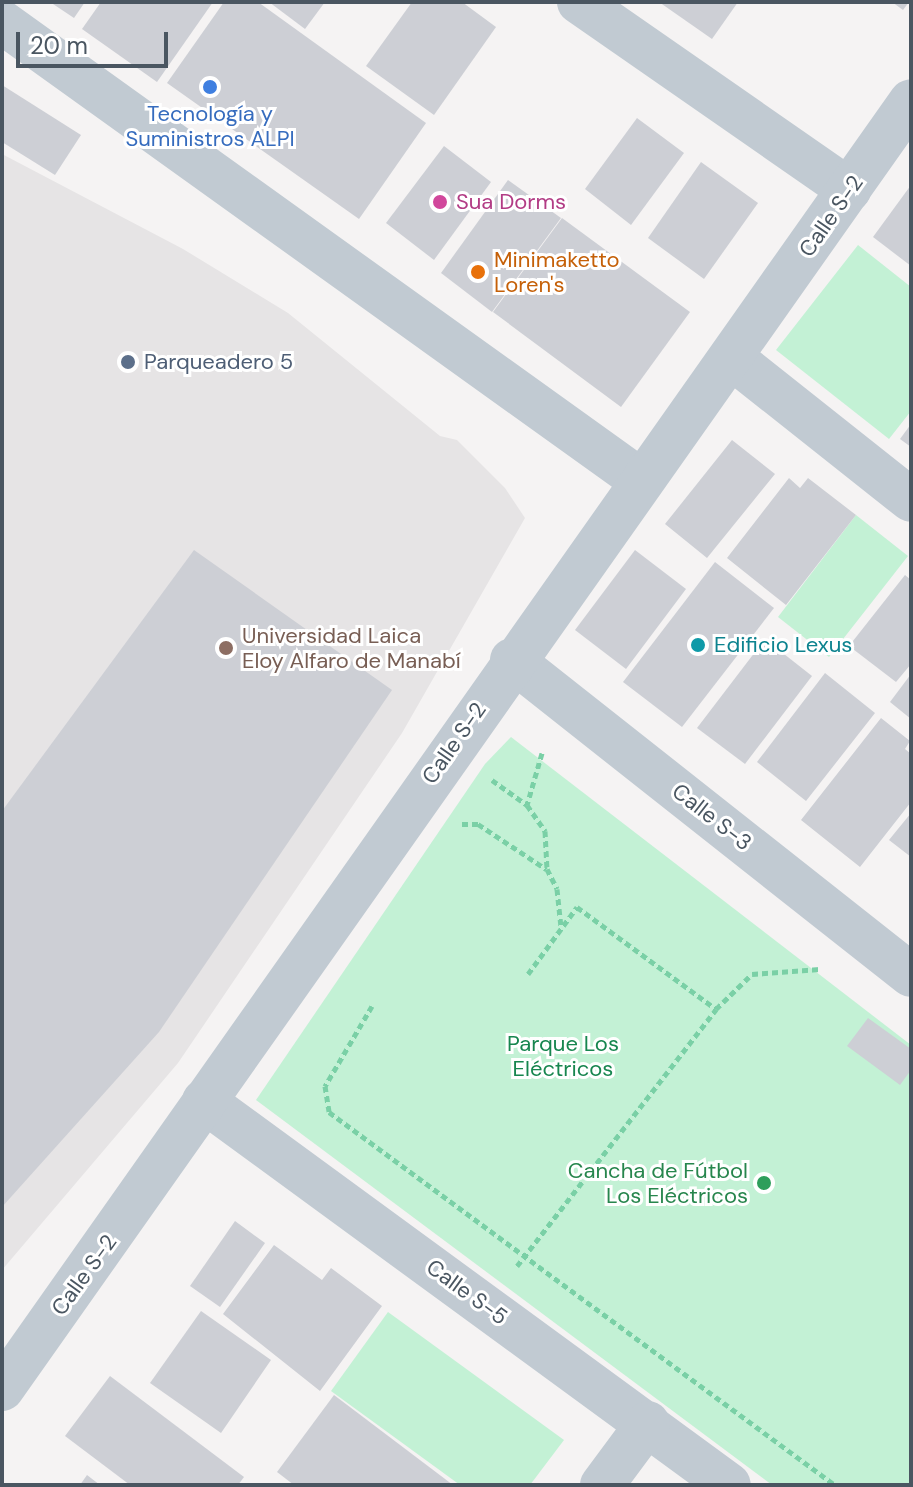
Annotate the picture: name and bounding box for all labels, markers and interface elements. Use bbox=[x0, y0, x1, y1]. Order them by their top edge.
scale bar bbox=[20, 16, 172, 66]
text: 20 m bbox=[30, 30, 88, 61]
marker: Tecnología y Suministros ALPI bbox=[201, 78, 219, 96]
place label: Tecnología y Suministros ALPI bbox=[125, 100, 295, 152]
street label: Calle S-2 bbox=[793, 170, 869, 262]
place label: Sua Dorms bbox=[456, 189, 566, 215]
marker: Sua Dorms bbox=[431, 193, 449, 211]
place label: Minimaketto Loren's bbox=[494, 246, 620, 298]
marker: Minimaketto Loren's bbox=[469, 263, 487, 281]
place label: Parqueadero 5 bbox=[144, 349, 293, 375]
marker: Parqueadero 5 bbox=[119, 353, 137, 371]
place label: Universidad Laica Eloy Alfaro de Manabí bbox=[242, 622, 461, 674]
place label: Edificio Lexus bbox=[714, 632, 852, 658]
marker: Edificio Lexus bbox=[689, 636, 707, 654]
marker: Universidad Laica Eloy Alfaro de Manabí bbox=[217, 639, 235, 657]
street label: Calle S-2 bbox=[416, 697, 492, 789]
street label: Calle S-3 bbox=[667, 778, 757, 856]
park label: Parque Los Eléctricos bbox=[507, 1030, 619, 1082]
place label: Cancha de Fútbol Los Eléctricos bbox=[568, 1157, 748, 1208]
marker: Cancha de Fútbol Los Eléctricos bbox=[755, 1174, 773, 1192]
street label: Calle S-2 bbox=[46, 1230, 122, 1320]
street label: Calle S-5 bbox=[421, 1254, 513, 1330]

